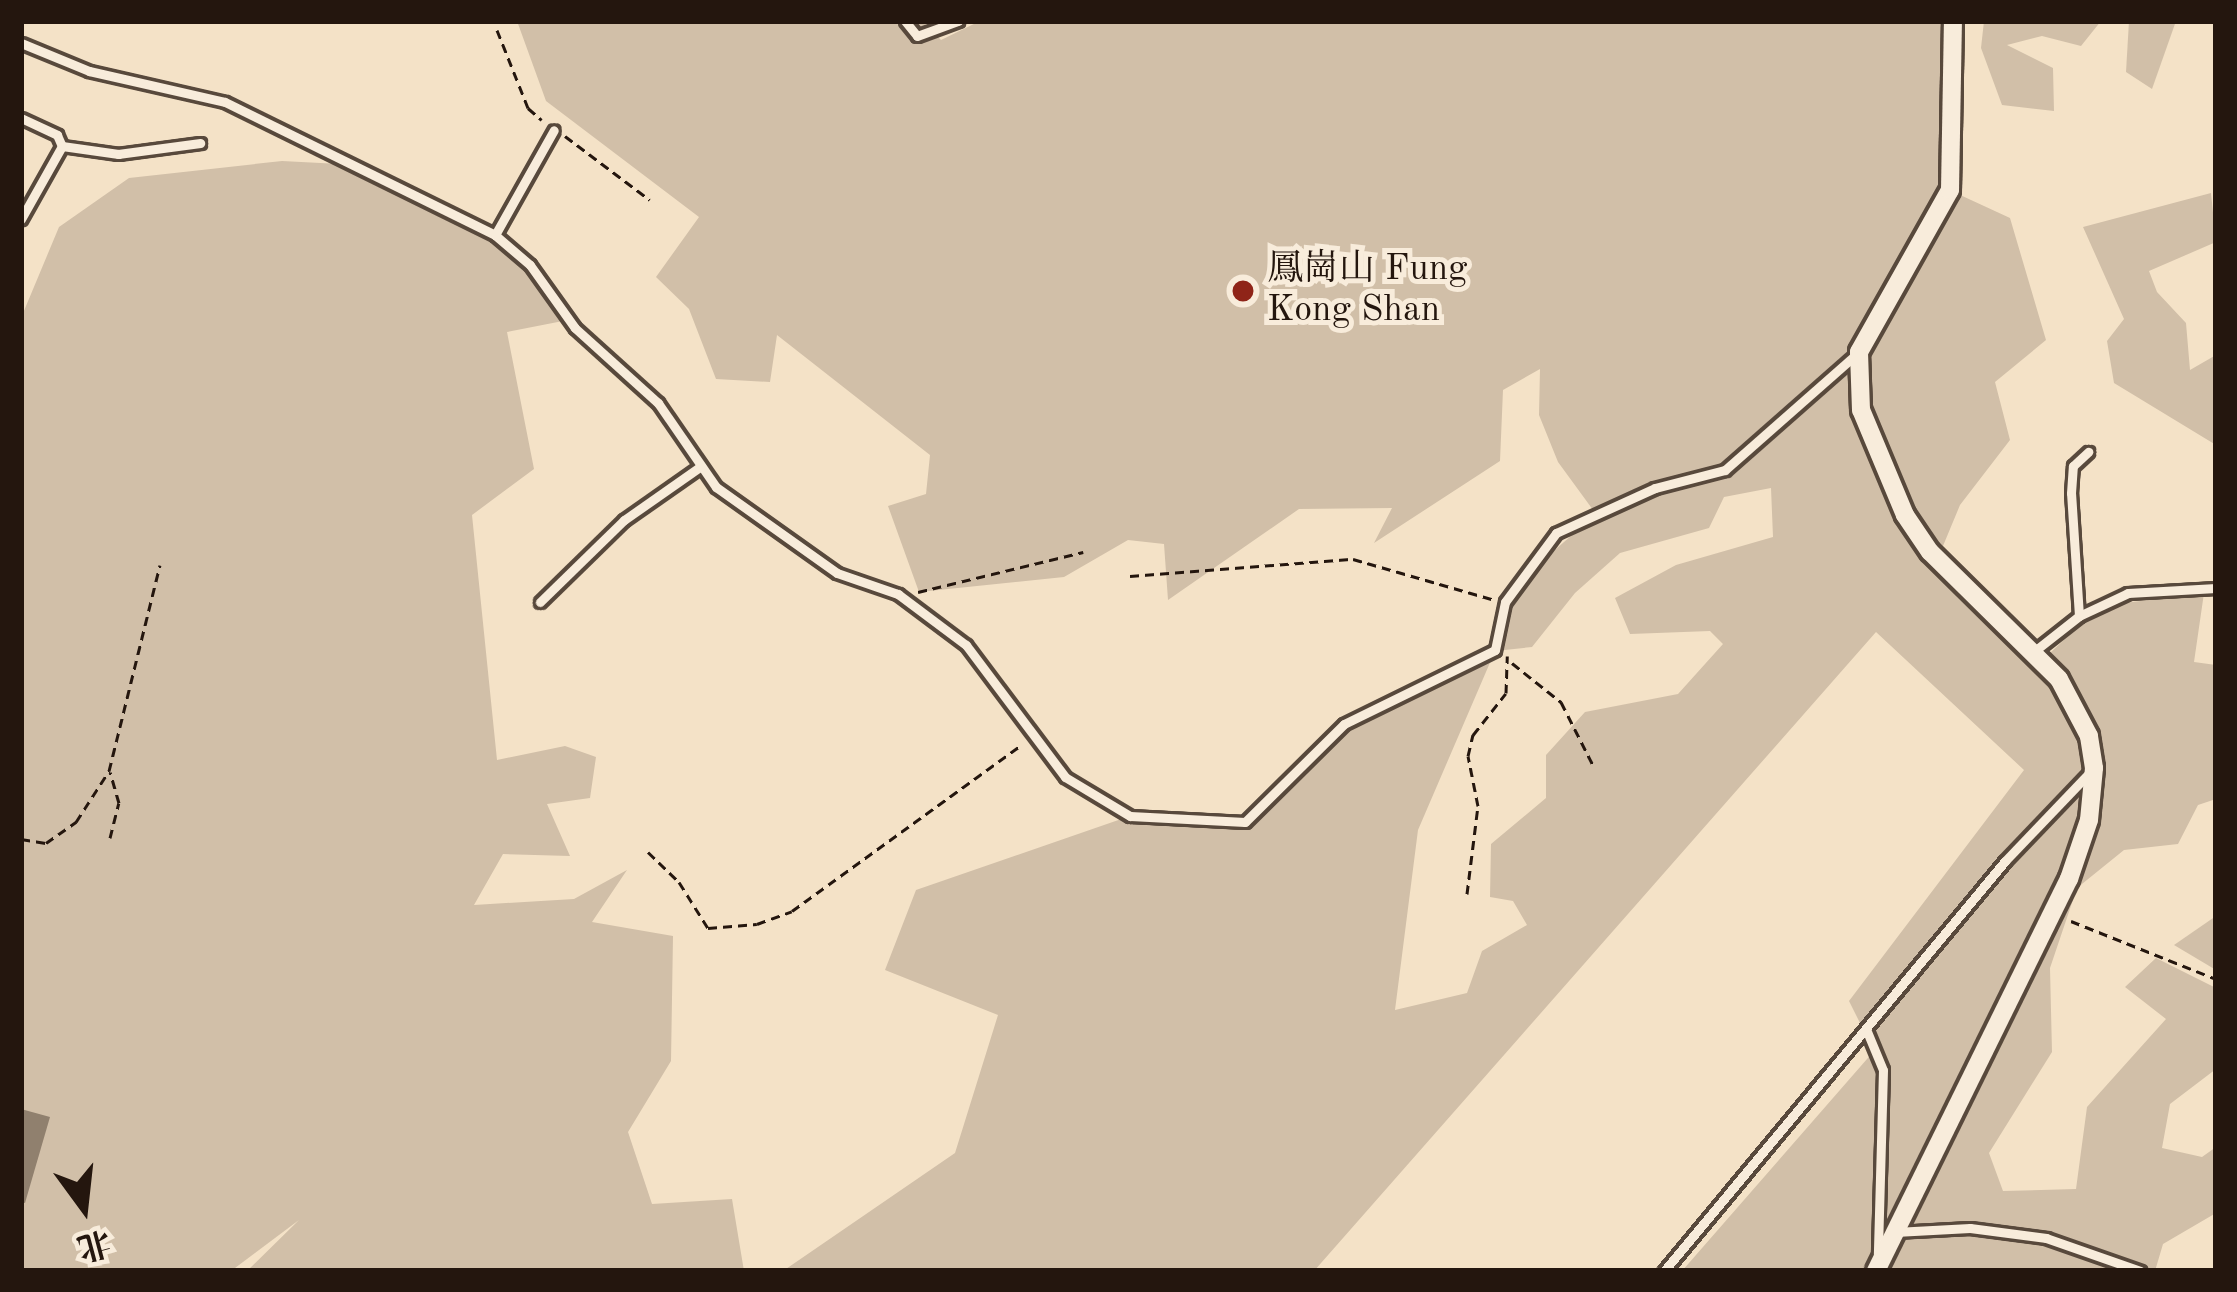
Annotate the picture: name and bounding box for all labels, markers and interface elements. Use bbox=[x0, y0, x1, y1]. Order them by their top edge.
place label: 鳳崗山 Fung Kong Shan bbox=[1267, 248, 1468, 333]
marker: 鳳崗山 Fung Kong Shan bbox=[1230, 278, 1256, 304]
north arrow bbox=[24, 1148, 144, 1268]
text: 北 bbox=[73, 1223, 114, 1263]

